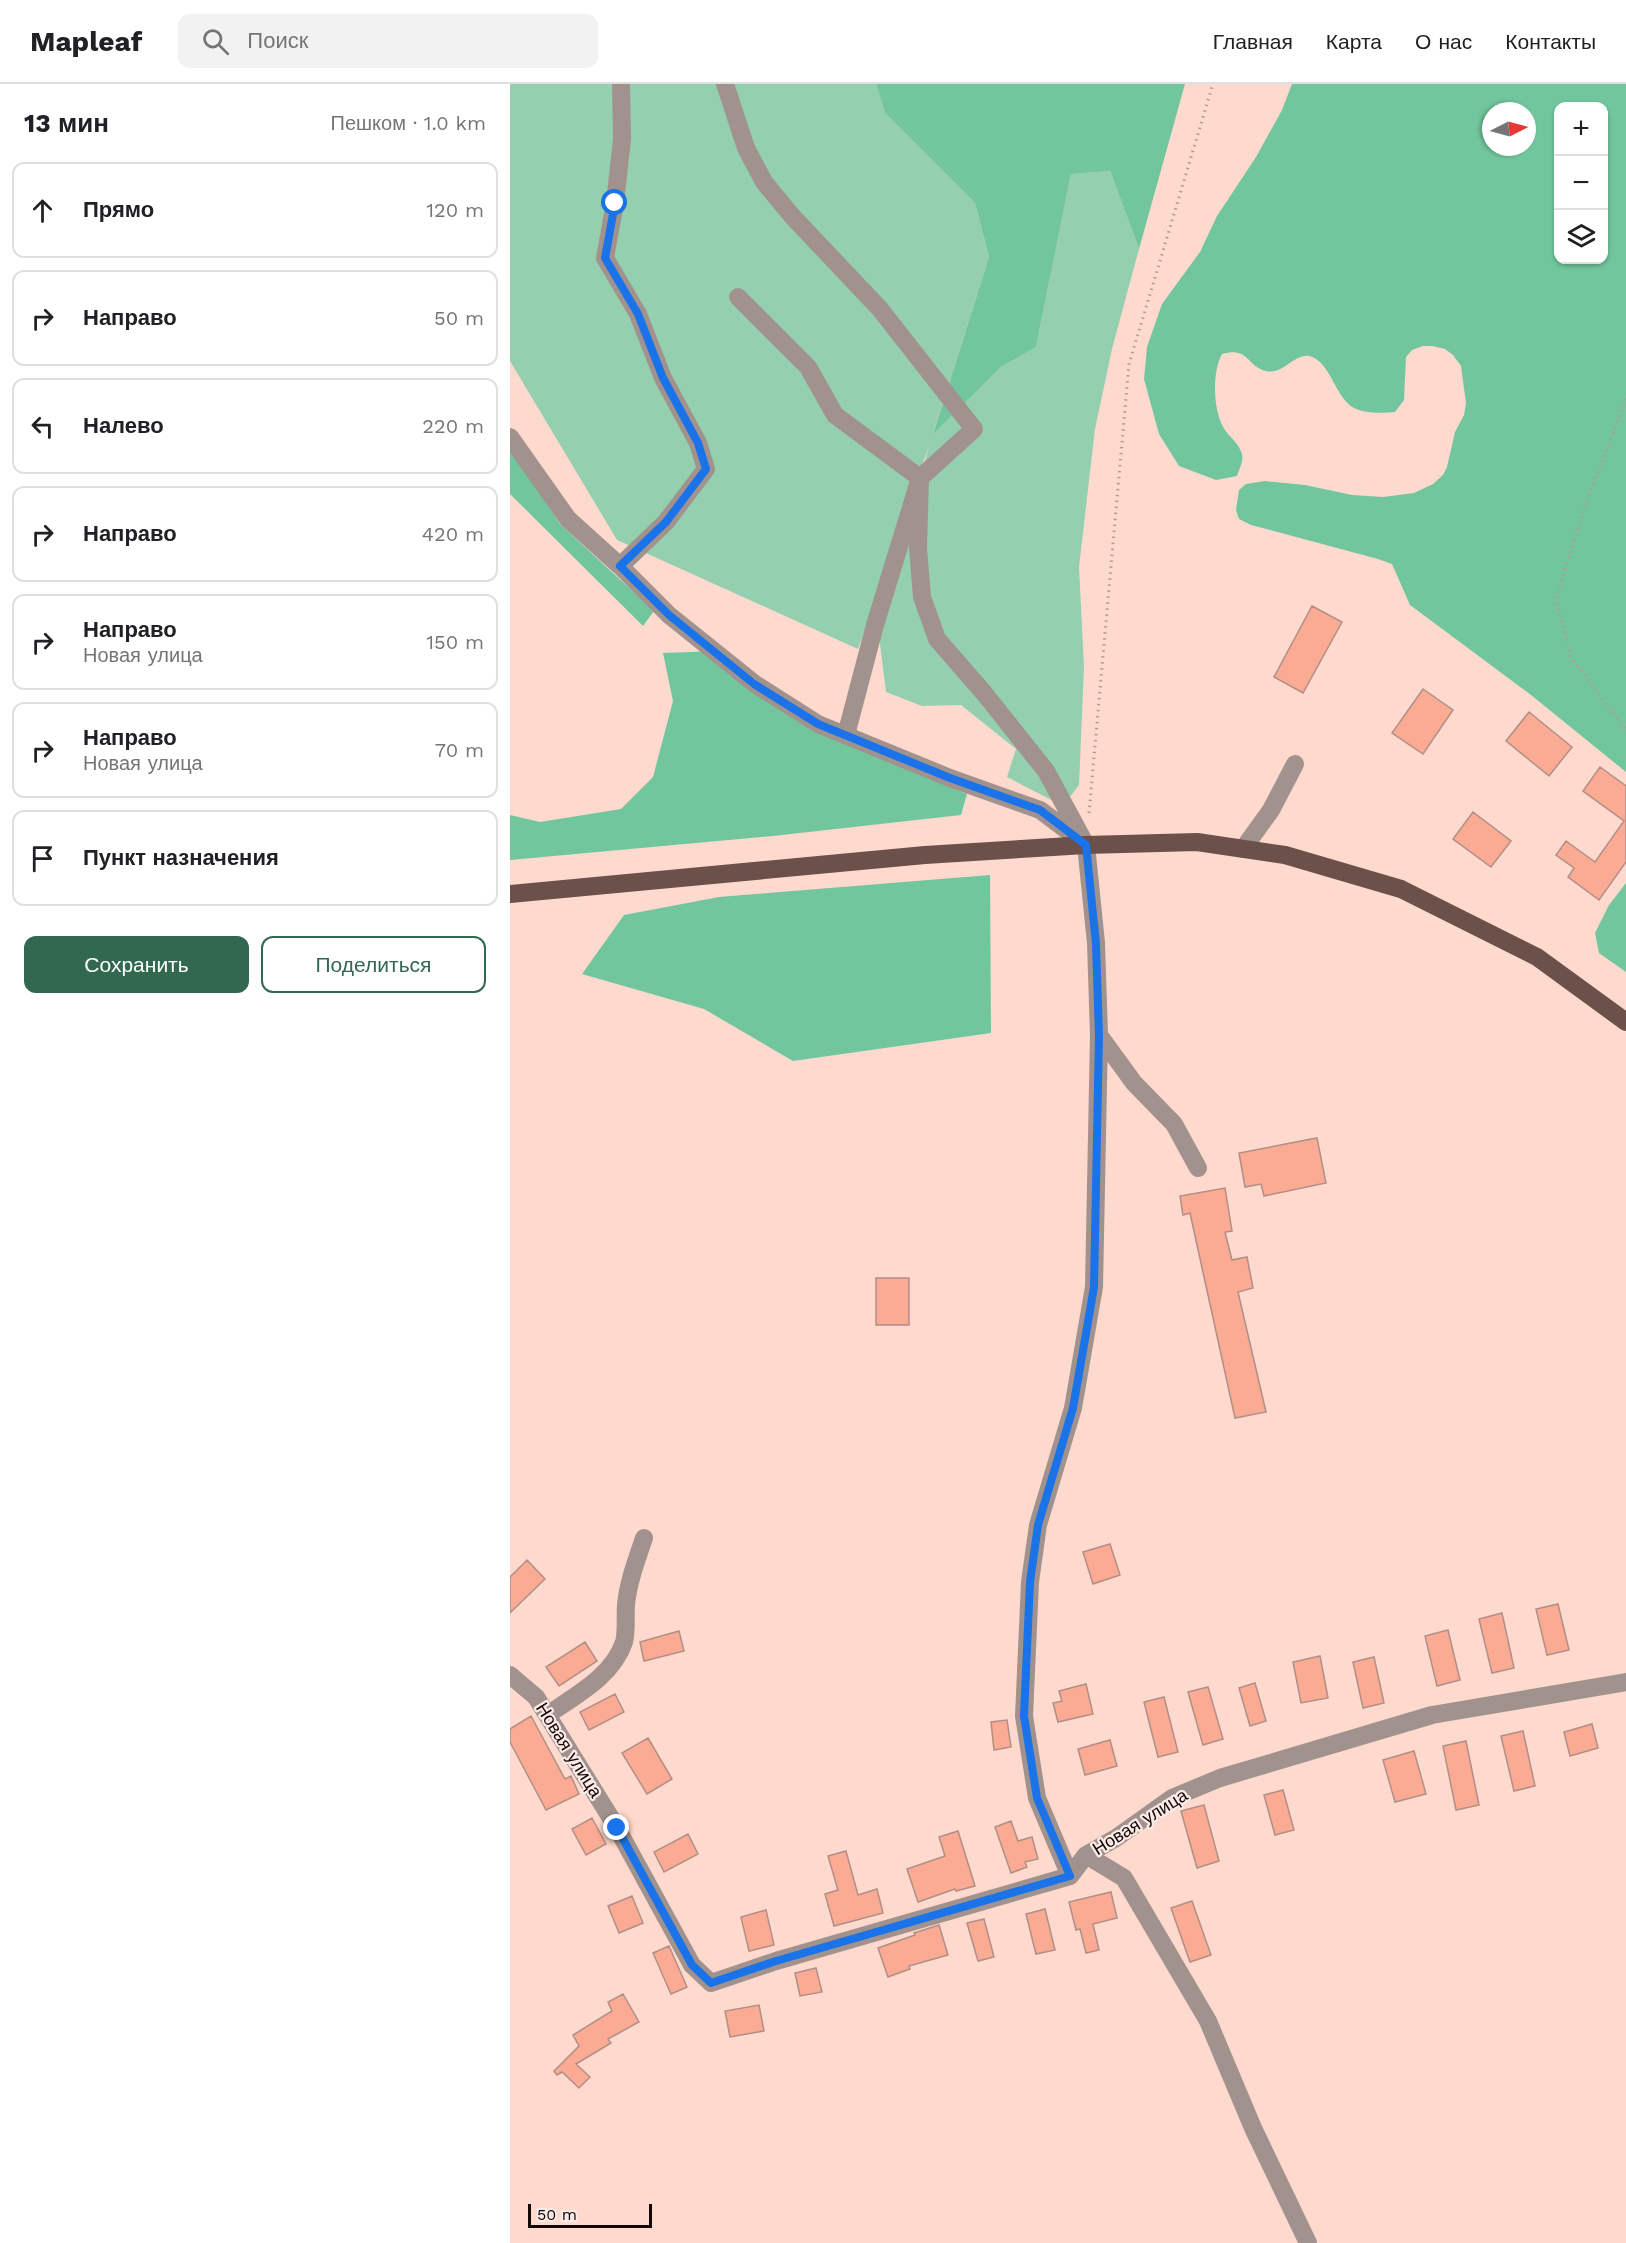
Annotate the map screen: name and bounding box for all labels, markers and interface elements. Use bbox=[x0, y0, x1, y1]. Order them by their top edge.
search box bbox=[178, 14, 598, 68]
text: Mapleaf bbox=[30, 25, 142, 58]
icon: search bbox=[199, 25, 232, 58]
text: Поиск bbox=[247, 28, 308, 53]
text: Главная bbox=[1213, 29, 1293, 54]
text: Карта bbox=[1326, 29, 1382, 54]
text: О нас bbox=[1415, 29, 1472, 54]
text: Контакты bbox=[1505, 29, 1596, 54]
north arrow bbox=[1482, 102, 1536, 156]
map controls bbox=[1554, 102, 1608, 264]
button: + bbox=[1554, 102, 1608, 156]
text: 13 мин bbox=[24, 108, 109, 138]
text: Пешком · 1.0 km bbox=[331, 111, 486, 135]
button: − bbox=[1554, 156, 1608, 210]
route start bbox=[601, 189, 627, 215]
icon: ahead bbox=[26, 194, 59, 227]
text: Прямо bbox=[83, 197, 154, 222]
text: 120 m bbox=[426, 198, 484, 222]
button: layers bbox=[1554, 210, 1608, 264]
icon: right bbox=[26, 302, 59, 335]
text: Направо bbox=[83, 305, 177, 330]
text: 50 m bbox=[434, 306, 484, 330]
icon: left bbox=[26, 410, 59, 443]
text: Налево bbox=[83, 413, 164, 438]
text: 220 m bbox=[422, 414, 484, 438]
icon: right bbox=[26, 518, 59, 551]
text: Направо bbox=[83, 521, 177, 546]
text: 420 m bbox=[422, 522, 484, 546]
text: Направо bbox=[83, 617, 177, 642]
icon: right bbox=[26, 626, 59, 659]
text: 150 m bbox=[426, 630, 484, 654]
text: Новая улица bbox=[83, 643, 203, 667]
text: Направо bbox=[83, 725, 177, 750]
icon: right bbox=[26, 734, 59, 767]
text: 70 m bbox=[435, 738, 484, 762]
text: Новая улица bbox=[83, 751, 203, 775]
icon: arrive bbox=[26, 842, 59, 875]
text: Пункт назначения bbox=[83, 845, 279, 870]
button: Сохранить bbox=[24, 936, 249, 993]
button: Поделиться bbox=[261, 936, 486, 993]
street label: Новая улица bbox=[532, 1698, 607, 1802]
street label: Новая улица bbox=[1088, 1784, 1192, 1859]
route end bbox=[603, 1814, 629, 1840]
scale bar bbox=[528, 2201, 652, 2228]
text: 50 m bbox=[537, 2205, 577, 2224]

